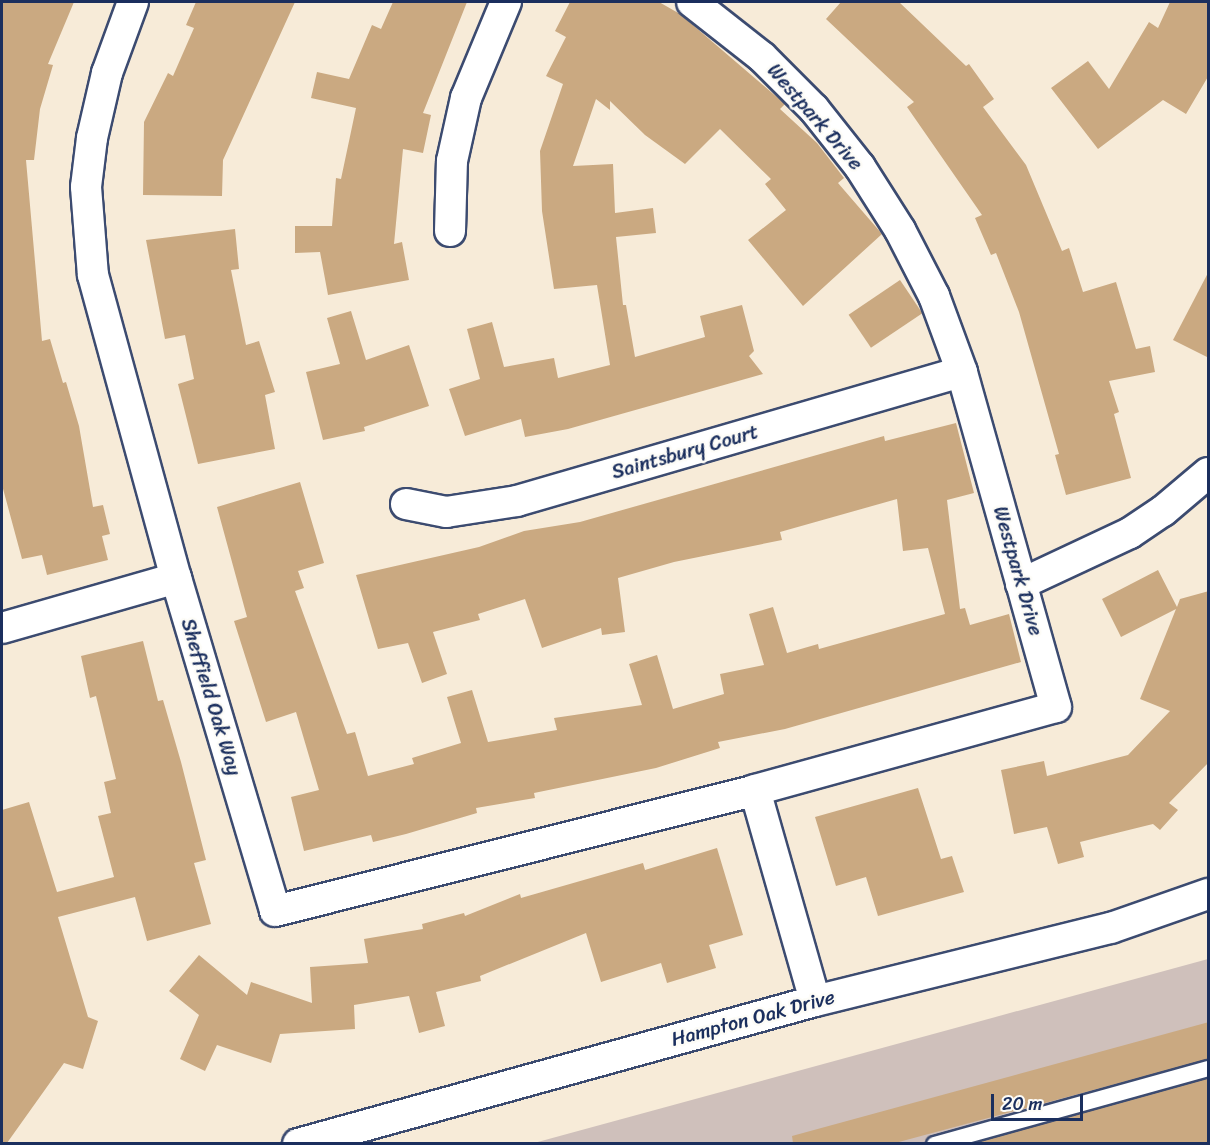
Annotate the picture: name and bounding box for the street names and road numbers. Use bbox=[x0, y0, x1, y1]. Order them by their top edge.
street label: Westpark Drive bbox=[762, 59, 868, 175]
street label: Saintsbury Court bbox=[609, 420, 761, 484]
street label: Westpark Drive bbox=[988, 504, 1048, 638]
street label: Sheffield Oak Way bbox=[176, 616, 246, 778]
street label: Hampton Oak Drive bbox=[669, 985, 837, 1051]

